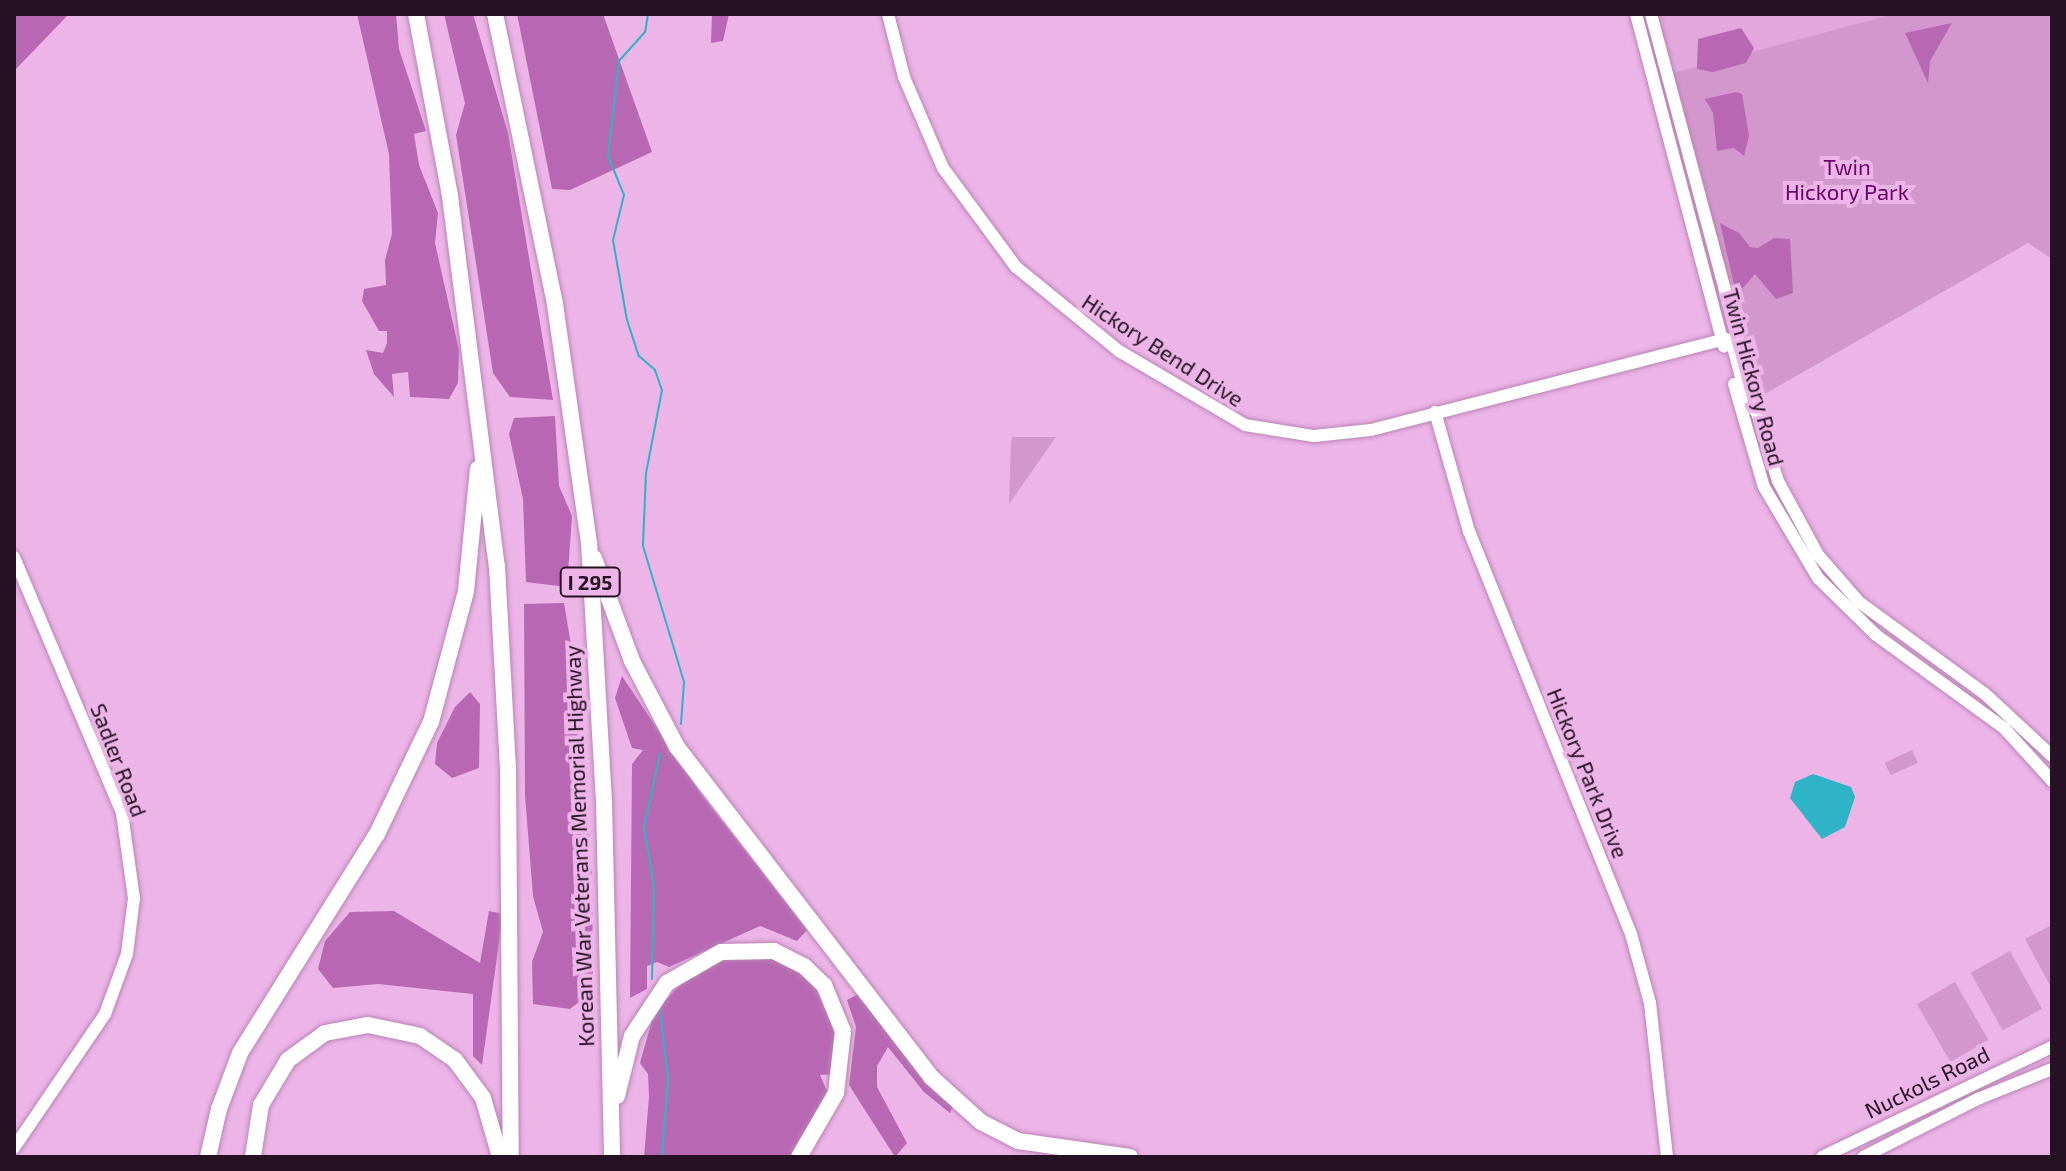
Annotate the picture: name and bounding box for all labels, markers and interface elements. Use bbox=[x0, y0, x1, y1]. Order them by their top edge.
park label: Twin Hickory Park bbox=[1785, 153, 1909, 204]
street label: Twin Hickory Road bbox=[1718, 285, 1790, 469]
street label: Hickory Bend Drive bbox=[1077, 288, 1249, 412]
road number: I 295 bbox=[558, 566, 622, 598]
street label: Korean War Veterans Memorial Highway bbox=[559, 644, 599, 1048]
street label: Hickory Park Drive bbox=[1542, 684, 1634, 862]
street label: Sadler Road bbox=[85, 699, 153, 821]
street label: Nuckols Road bbox=[1860, 1040, 1994, 1124]

